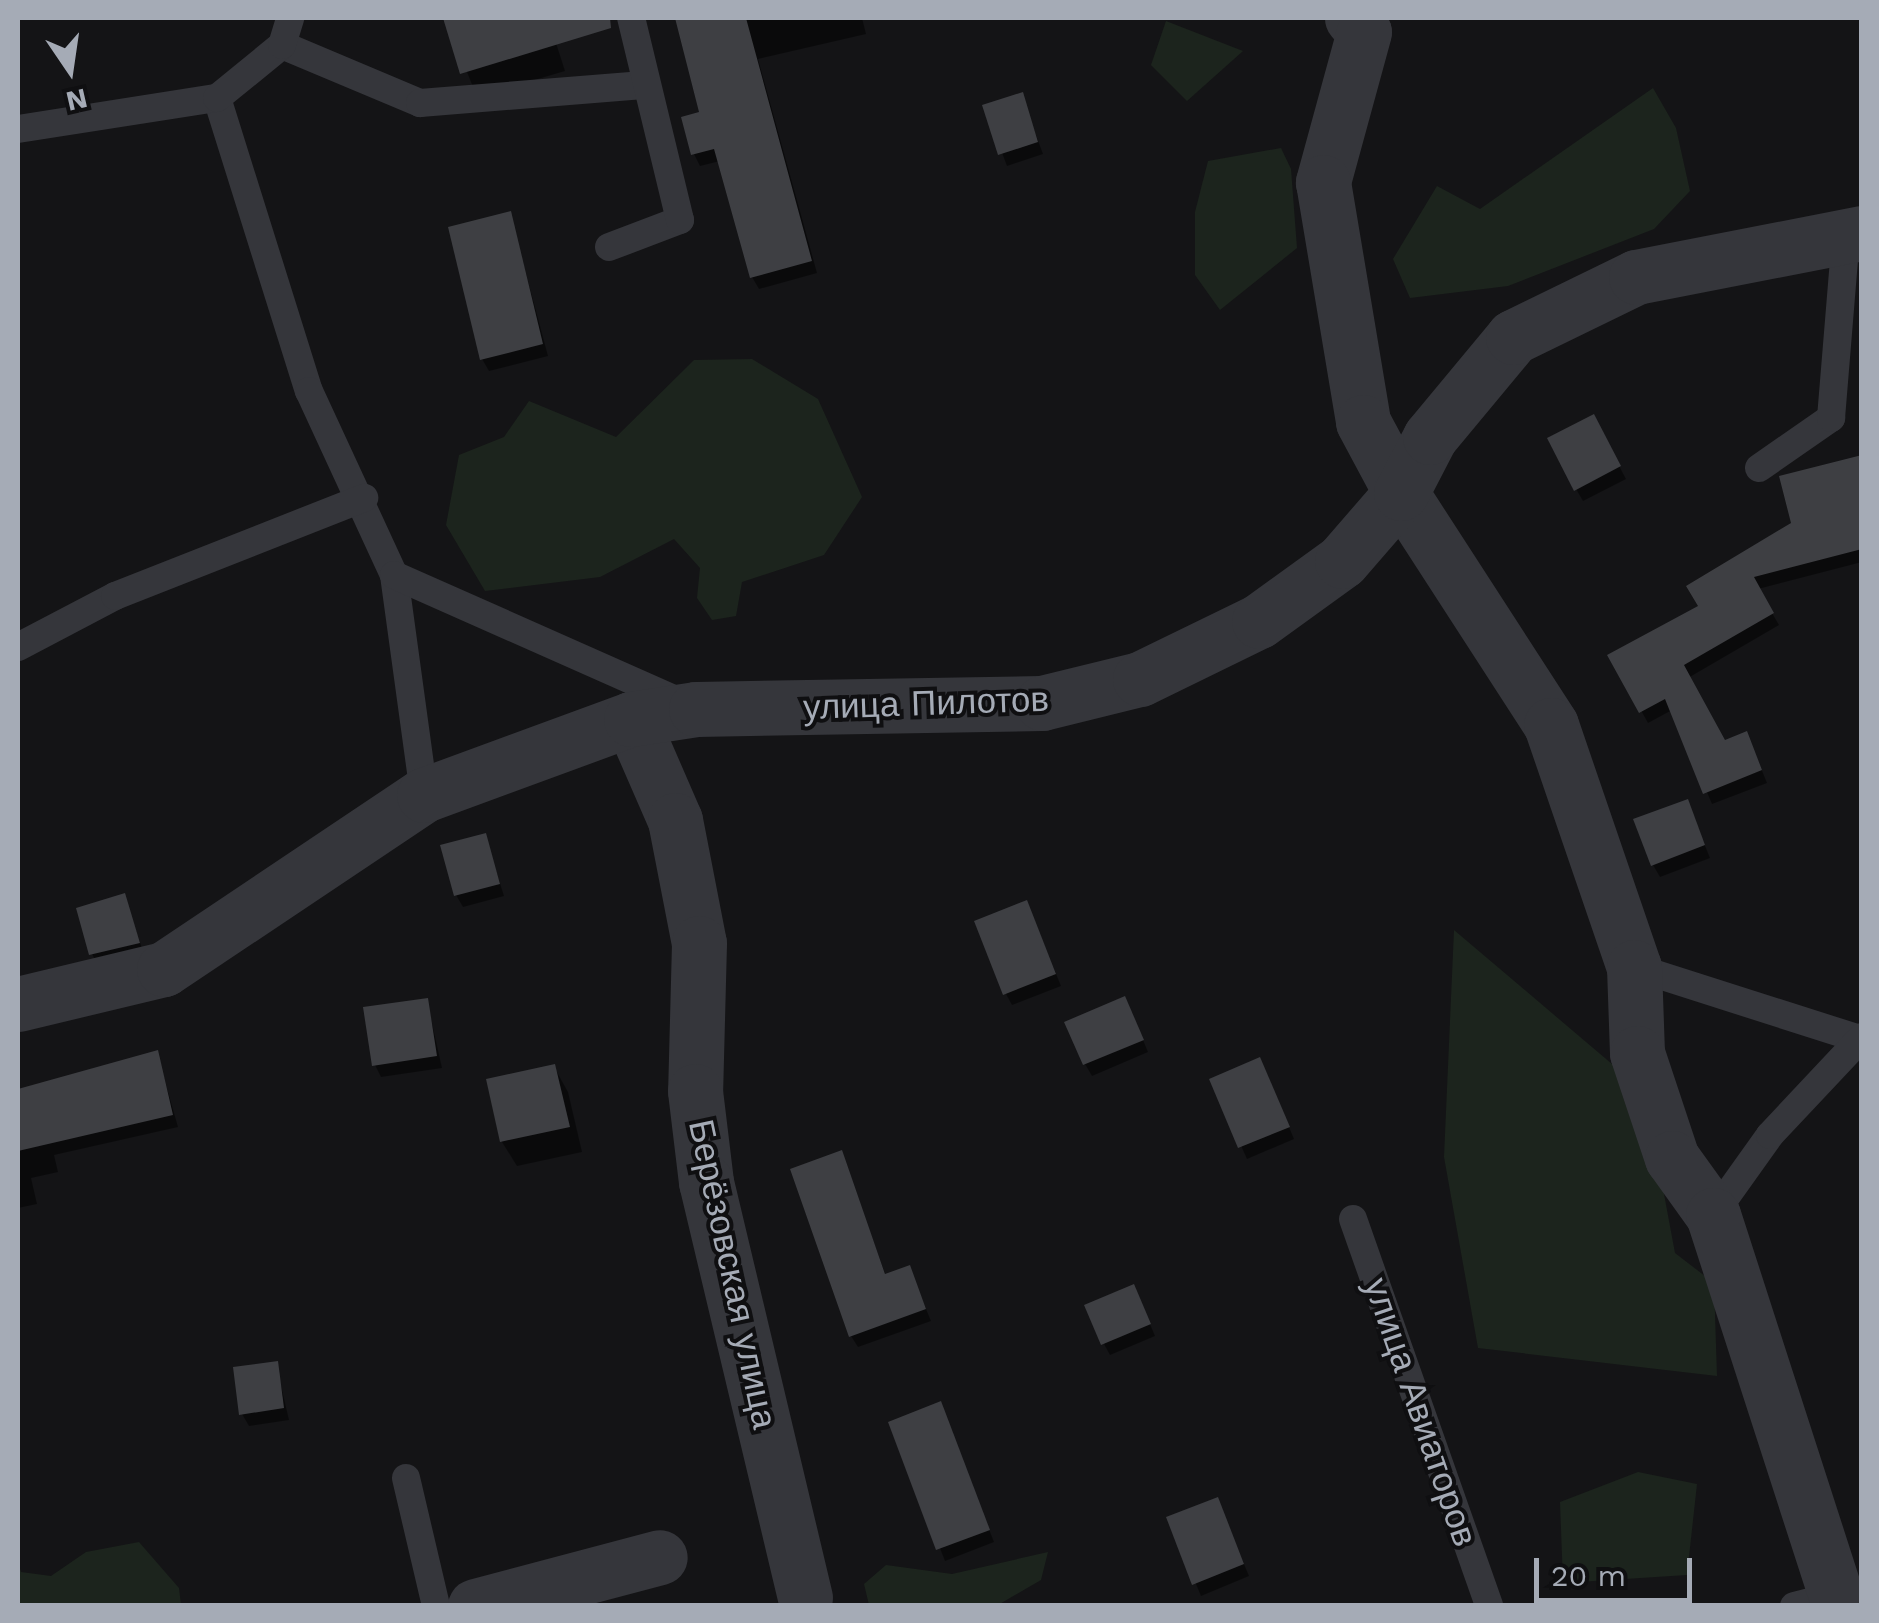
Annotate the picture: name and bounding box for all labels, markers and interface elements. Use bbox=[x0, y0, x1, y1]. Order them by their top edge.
north arrow bbox=[20, 20, 120, 120]
text: N bbox=[63, 81, 91, 118]
street label: улица Пилотов bbox=[802, 678, 1050, 728]
street label: Берёзовская улица bbox=[680, 1116, 786, 1432]
street label: улица Авиаторов bbox=[1355, 1272, 1487, 1552]
scale bar bbox=[1539, 1538, 1696, 1600]
text: 20 m bbox=[1551, 1558, 1626, 1593]

